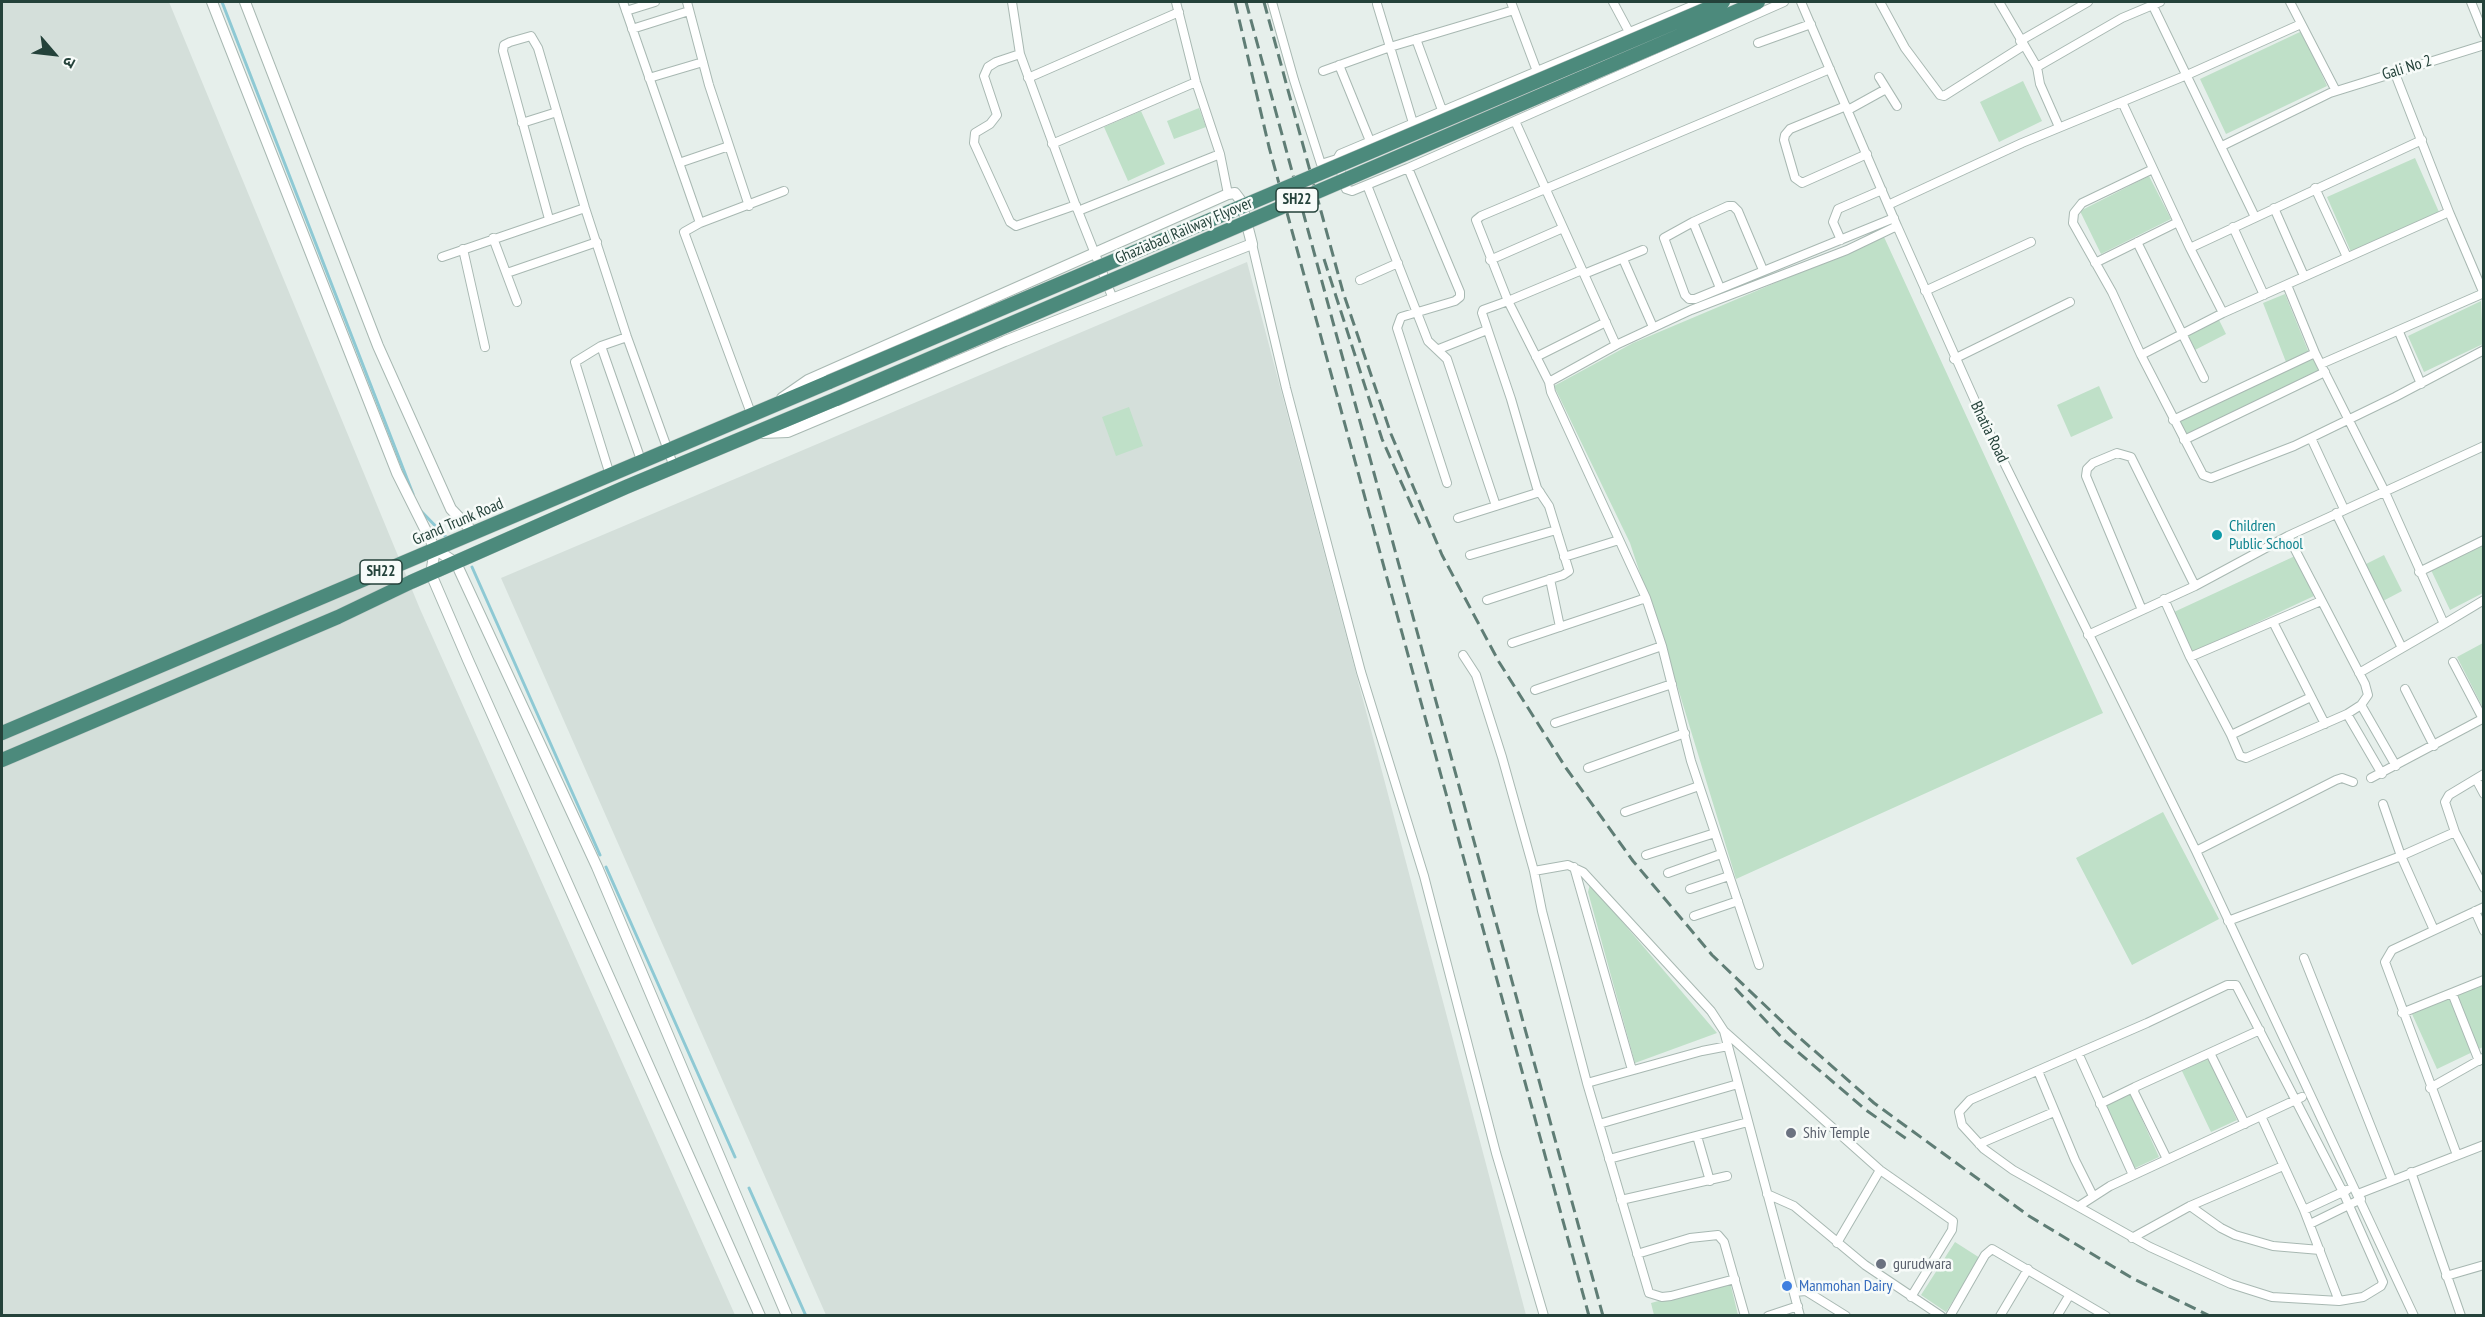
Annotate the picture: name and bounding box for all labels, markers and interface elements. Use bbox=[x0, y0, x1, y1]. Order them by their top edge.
north arrow bbox=[24, 24, 84, 84]
street label: Gali No 2 bbox=[2380, 51, 2434, 85]
text: उ bbox=[59, 54, 81, 71]
road number: SH22 bbox=[1276, 188, 1318, 212]
street label: Ghaziabad Railway Flyover bbox=[1112, 193, 1256, 269]
street label: Bhatia Road bbox=[1966, 398, 2012, 466]
street label: Grand Trunk Road bbox=[410, 494, 506, 550]
place label: Children Public School bbox=[2229, 516, 2303, 554]
marker: Children Public School bbox=[2210, 528, 2224, 542]
road number: SH22 bbox=[360, 560, 402, 584]
place label: Shiv Temple bbox=[1803, 1123, 1870, 1143]
marker: Shiv Temple bbox=[1784, 1126, 1798, 1140]
place label: gurudwara bbox=[1893, 1254, 1952, 1274]
marker: gurudwara bbox=[1874, 1257, 1888, 1271]
place label: Manmohan Dairy bbox=[1799, 1276, 1892, 1296]
marker: Manmohan Dairy bbox=[1780, 1279, 1794, 1293]

